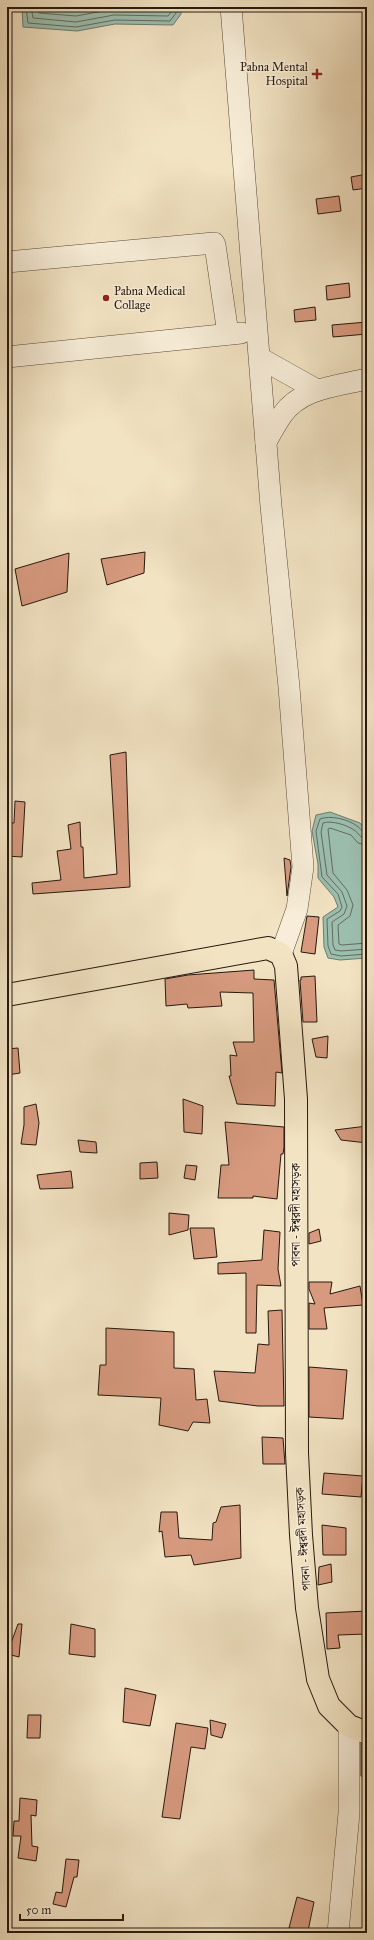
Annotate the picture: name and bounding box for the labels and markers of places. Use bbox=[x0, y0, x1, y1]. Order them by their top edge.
place label: Pabna Mental Hospital bbox=[240, 60, 309, 88]
marker: Pabna Mental Hospital bbox=[311, 68, 323, 80]
place label: Pabna Medical Collage bbox=[114, 284, 186, 313]
marker: Pabna Medical Collage bbox=[101, 293, 111, 303]

